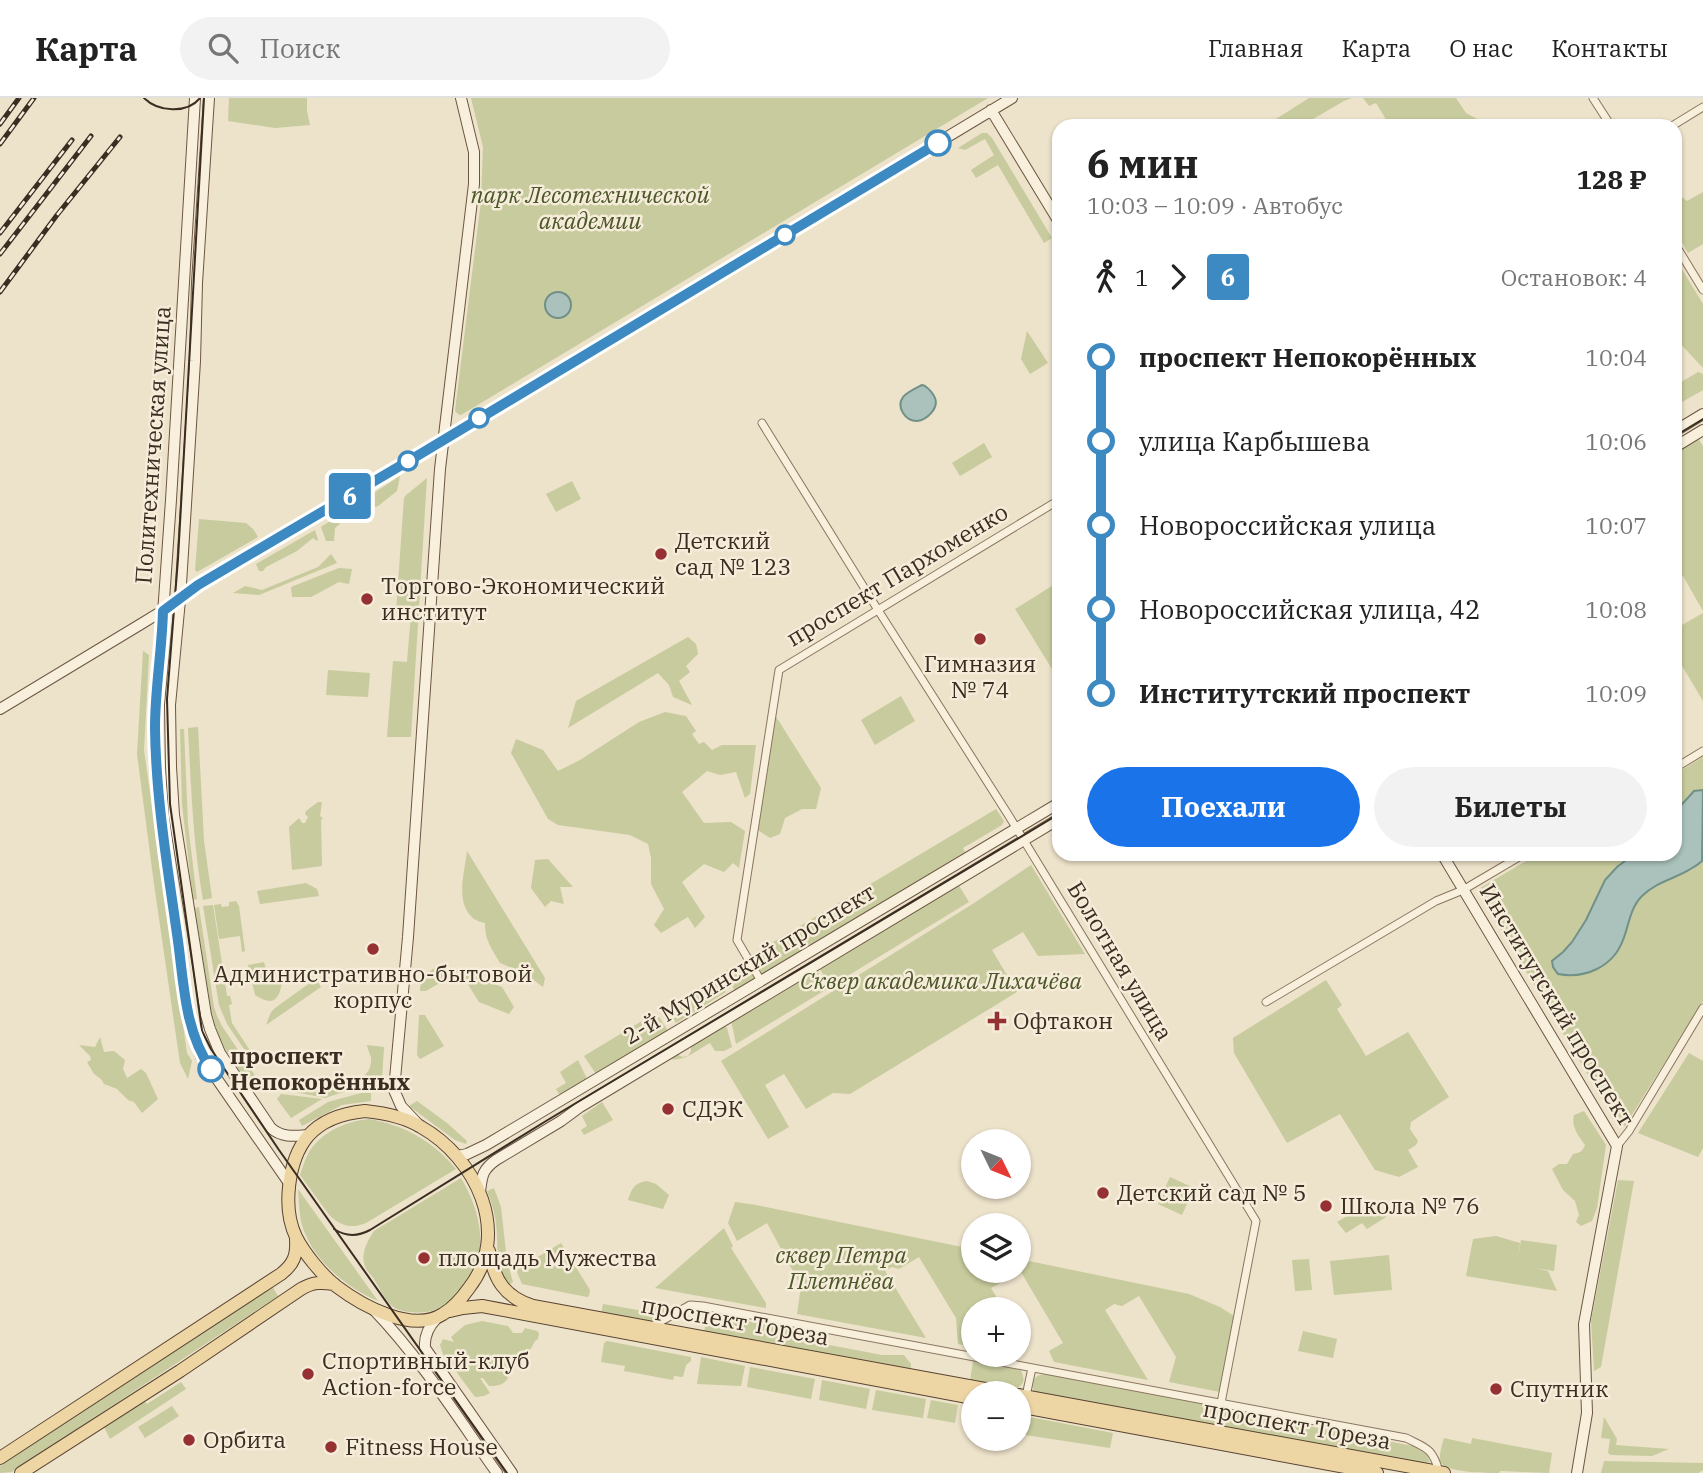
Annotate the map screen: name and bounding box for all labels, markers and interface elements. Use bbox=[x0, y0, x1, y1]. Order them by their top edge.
search box bbox=[180, 17, 670, 80]
text: Карта bbox=[35, 27, 138, 70]
icon: search bbox=[204, 29, 242, 67]
text: Поиск bbox=[260, 31, 340, 65]
text: Главная bbox=[1208, 32, 1304, 64]
text: Карта bbox=[1342, 32, 1411, 64]
text: О нас bbox=[1449, 32, 1513, 64]
text: Контакты bbox=[1551, 32, 1668, 64]
unlabelled marker bbox=[925, 130, 951, 156]
text: 6 мин bbox=[1087, 139, 1198, 188]
text: 128 ₽ bbox=[1576, 162, 1647, 196]
park label: парк Лесотехнической академии bbox=[470, 179, 710, 235]
text: 10:03 – 10:09 · Автобус bbox=[1087, 190, 1343, 220]
unlabelled marker bbox=[775, 225, 795, 245]
icon: walk bbox=[1087, 258, 1125, 296]
icon: forward bbox=[1159, 258, 1197, 296]
text: 6 bbox=[1221, 261, 1235, 293]
text: 1 bbox=[1135, 262, 1149, 292]
text: Остановок: 4 bbox=[1501, 262, 1647, 292]
street label: Политехническая улица bbox=[127, 305, 177, 585]
text: проспект Непокорённых bbox=[1139, 340, 1476, 374]
text: 10:04 bbox=[1585, 342, 1647, 372]
unlabelled marker bbox=[469, 408, 489, 428]
text: улица Карбышева bbox=[1139, 424, 1370, 458]
text: 10:06 bbox=[1585, 426, 1647, 456]
unlabelled marker bbox=[398, 451, 418, 471]
line badge: 6 bbox=[327, 473, 373, 519]
text: 6 bbox=[343, 480, 357, 512]
street label: проспект Пархоменко bbox=[780, 496, 1013, 652]
text: Новороссийская улица bbox=[1139, 508, 1436, 542]
text: 10:07 bbox=[1585, 510, 1647, 540]
place label: Детский сад № 123 bbox=[675, 525, 791, 581]
marker: Детский сад № 123 bbox=[653, 546, 669, 562]
place label: Торгово-Экономический институт bbox=[381, 570, 665, 626]
marker: Торгово-Экономический институт bbox=[359, 591, 375, 607]
text: Новороссийская улица, 42 bbox=[1139, 592, 1481, 626]
text: 10:08 bbox=[1585, 594, 1647, 624]
marker: Гимназия № 74 bbox=[972, 631, 988, 647]
place label: Гимназия № 74 bbox=[924, 648, 1036, 704]
text: Институтский проспект bbox=[1139, 676, 1470, 710]
text: 10:09 bbox=[1585, 678, 1647, 708]
button: Поехали bbox=[1087, 767, 1360, 847]
button: Билеты bbox=[1374, 767, 1647, 847]
street label: Болотная улица bbox=[1061, 875, 1180, 1046]
street label: 2-й Муринский проспект bbox=[617, 876, 880, 1050]
street label: Институтский проспект bbox=[1474, 878, 1642, 1131]
marker: Административно-бытовой корпус bbox=[365, 941, 381, 957]
place label: Административно-бытовой корпус bbox=[214, 958, 532, 1014]
park label: Сквер академика Лихачёва bbox=[800, 965, 1083, 995]
place label: Офтакон bbox=[1013, 1005, 1113, 1035]
marker: Офтакон bbox=[987, 1011, 1007, 1031]
place label: проспект Непокорённых bbox=[230, 1040, 411, 1096]
marker: проспект Непокорённых bbox=[198, 1056, 224, 1082]
place label: СДЭК bbox=[682, 1093, 744, 1123]
marker: СДЭК bbox=[660, 1101, 676, 1117]
north arrow bbox=[961, 1129, 1031, 1199]
map controls bbox=[961, 1129, 1031, 1451]
place label: Детский сад № 5 bbox=[1117, 1177, 1307, 1207]
marker: Детский сад № 5 bbox=[1095, 1185, 1111, 1201]
place label: Школа № 76 bbox=[1340, 1190, 1480, 1220]
marker: Школа № 76 bbox=[1318, 1198, 1334, 1214]
button: layers bbox=[961, 1213, 1031, 1283]
park label: сквер Петра Плетнёва bbox=[775, 1239, 907, 1295]
place label: площадь Мужества bbox=[438, 1242, 657, 1272]
marker: площадь Мужества bbox=[416, 1250, 432, 1266]
street label: проспект Тореза bbox=[639, 1289, 832, 1351]
button: + bbox=[961, 1297, 1031, 1367]
place label: Спортивный-клуб Action-force bbox=[322, 1345, 530, 1401]
marker: Спортивный-клуб Action-force bbox=[300, 1366, 316, 1382]
place label: Спутник bbox=[1510, 1373, 1609, 1403]
button: − bbox=[961, 1381, 1031, 1451]
marker: Спутник bbox=[1488, 1381, 1504, 1397]
street label: проспект Тореза bbox=[1201, 1393, 1394, 1455]
place label: Орбита bbox=[203, 1424, 286, 1454]
place label: Fitness House bbox=[345, 1431, 498, 1461]
marker: Орбита bbox=[181, 1432, 197, 1448]
marker: Fitness House bbox=[323, 1439, 339, 1455]

